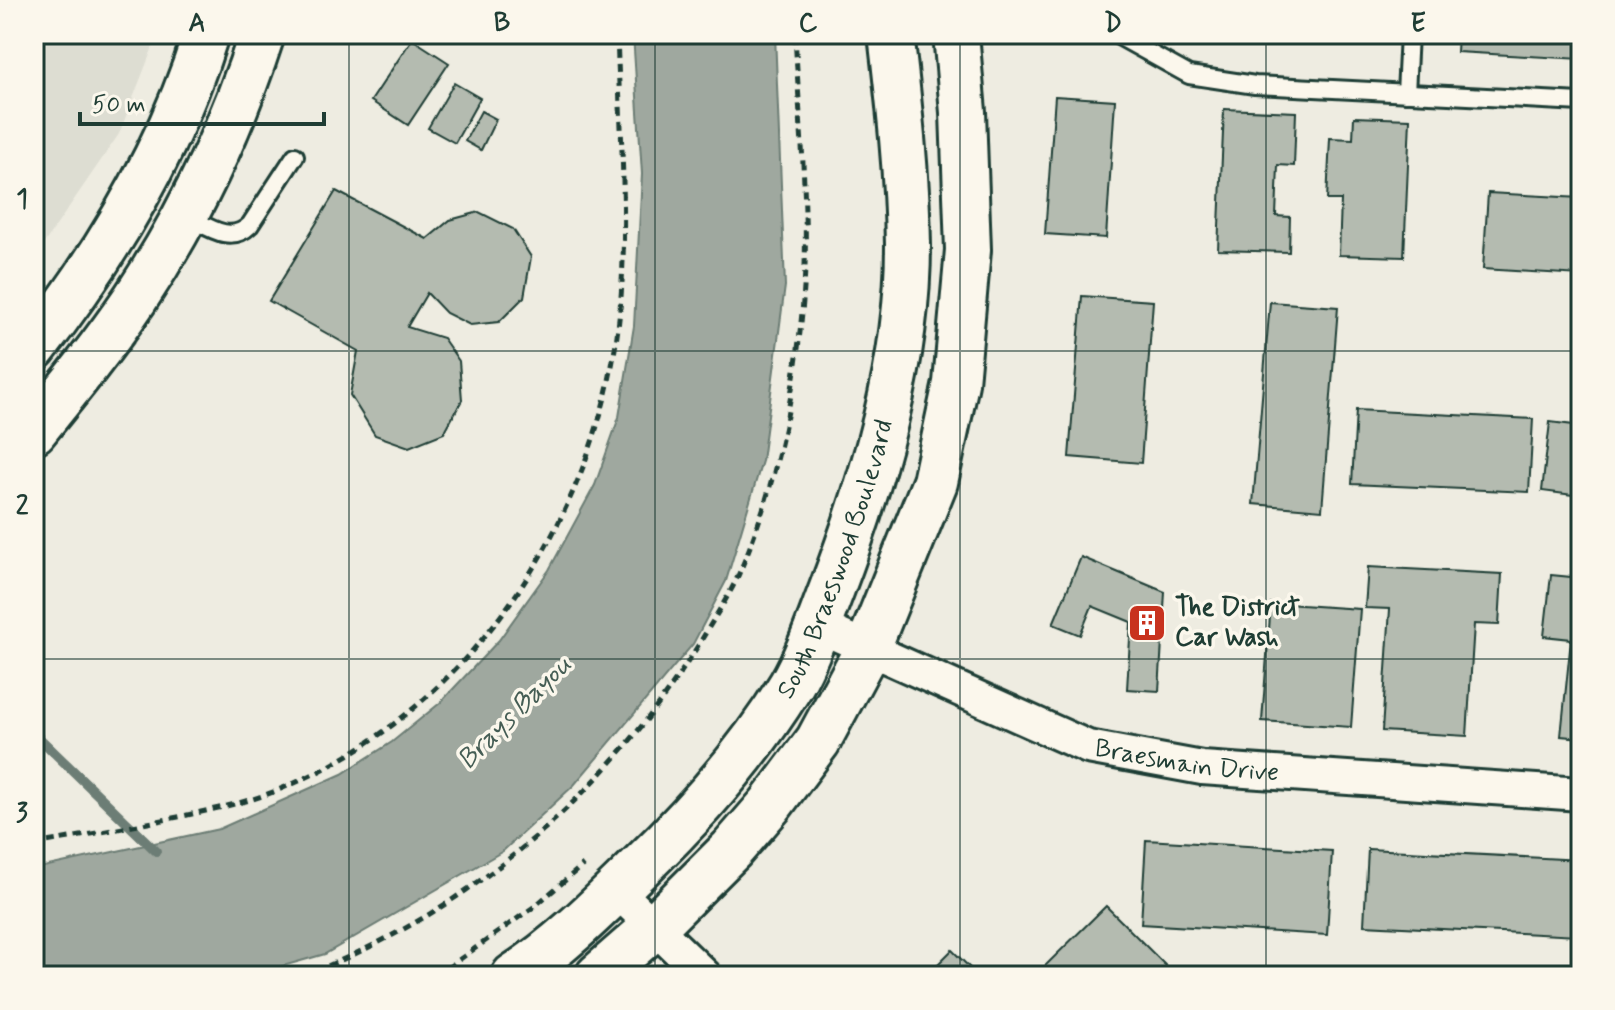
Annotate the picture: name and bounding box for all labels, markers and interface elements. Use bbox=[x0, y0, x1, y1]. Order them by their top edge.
text: A bbox=[188, 7, 206, 41]
text: B bbox=[494, 7, 510, 41]
text: C bbox=[799, 7, 818, 41]
text: D bbox=[1104, 7, 1122, 41]
text: E bbox=[1410, 7, 1426, 41]
scale bar bbox=[80, 76, 324, 126]
text: 50 m bbox=[92, 90, 146, 121]
text: 1 bbox=[16, 183, 28, 217]
street label: South Braeswood Boulevard bbox=[769, 416, 902, 705]
text: 2 bbox=[16, 490, 29, 524]
place label: The District Car Wash bbox=[1175, 591, 1300, 655]
building icon: The District Car Wash bbox=[1126, 602, 1168, 644]
water label: Brays Bayou bbox=[450, 648, 580, 778]
street label: Braesmain Drive bbox=[1092, 732, 1280, 790]
text: 3 bbox=[16, 797, 28, 831]

